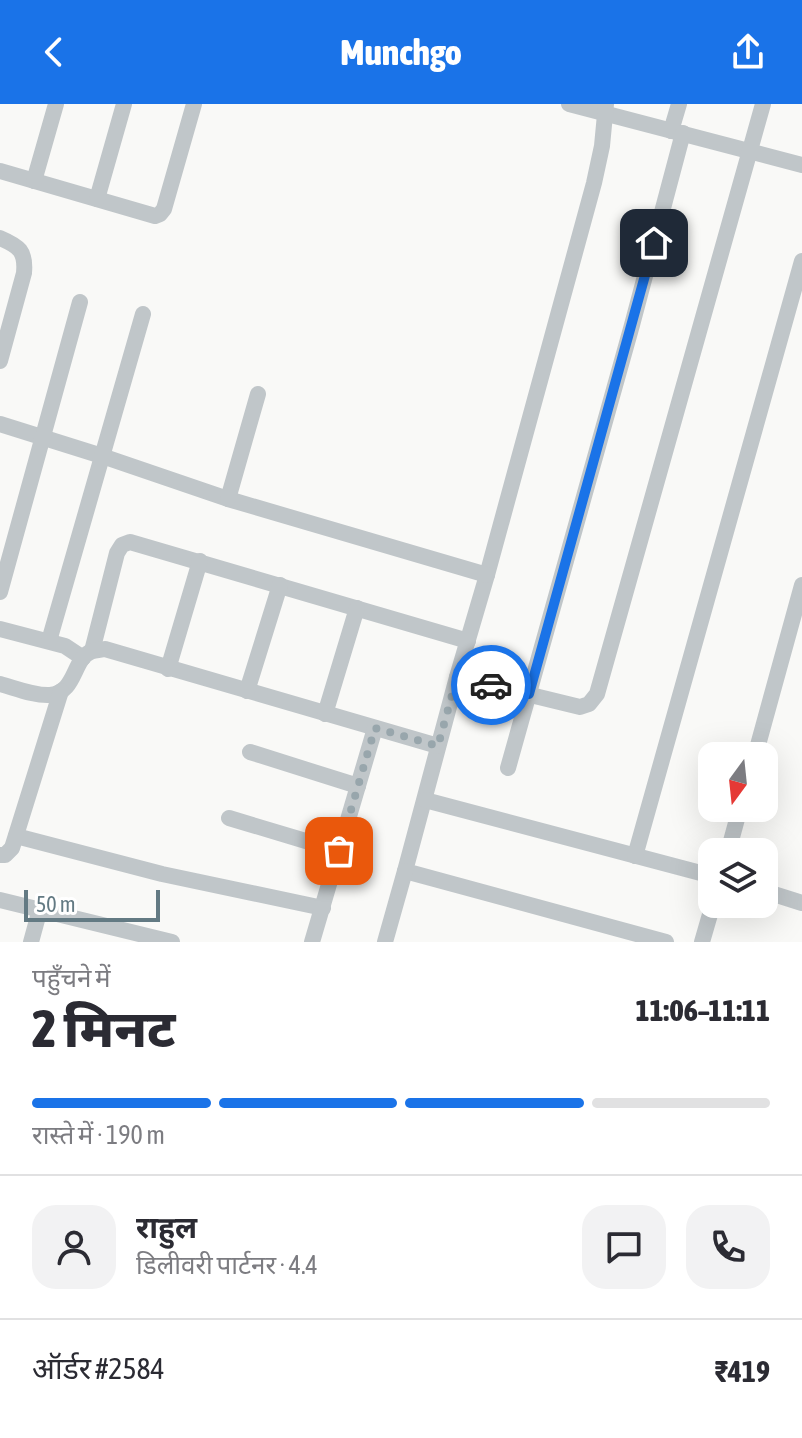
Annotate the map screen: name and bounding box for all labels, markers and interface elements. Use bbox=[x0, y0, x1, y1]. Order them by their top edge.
icon: back bbox=[32, 30, 76, 74]
icon: share bbox=[726, 30, 770, 74]
text: Munchgo bbox=[340, 31, 462, 73]
pin bbox=[620, 209, 688, 277]
icon: home bbox=[632, 221, 676, 265]
courier bbox=[451, 645, 531, 725]
icon: car bbox=[469, 663, 513, 707]
north arrow bbox=[698, 742, 778, 822]
map controls bbox=[698, 742, 778, 918]
pin bbox=[305, 817, 373, 885]
icon: bag bbox=[317, 829, 361, 873]
button: layers bbox=[698, 838, 778, 918]
scale bar bbox=[24, 886, 160, 922]
text: 50 m bbox=[36, 891, 76, 917]
text: पहुँचने में bbox=[32, 963, 111, 993]
text: 11:06–11:11 bbox=[635, 993, 770, 1027]
text: 2 मिनट bbox=[32, 998, 176, 1058]
text: रास्ते में · 190 m bbox=[32, 1120, 165, 1150]
button: person bbox=[32, 1205, 116, 1289]
button: chat bbox=[582, 1205, 666, 1289]
button: phone bbox=[686, 1205, 770, 1289]
text: राहुल bbox=[136, 1210, 197, 1244]
text: डिलीवरी पार्टनर · 4.4 bbox=[136, 1250, 318, 1280]
text: ऑर्डर #2584 bbox=[32, 1351, 165, 1385]
text: ₹419 bbox=[715, 1354, 770, 1388]

